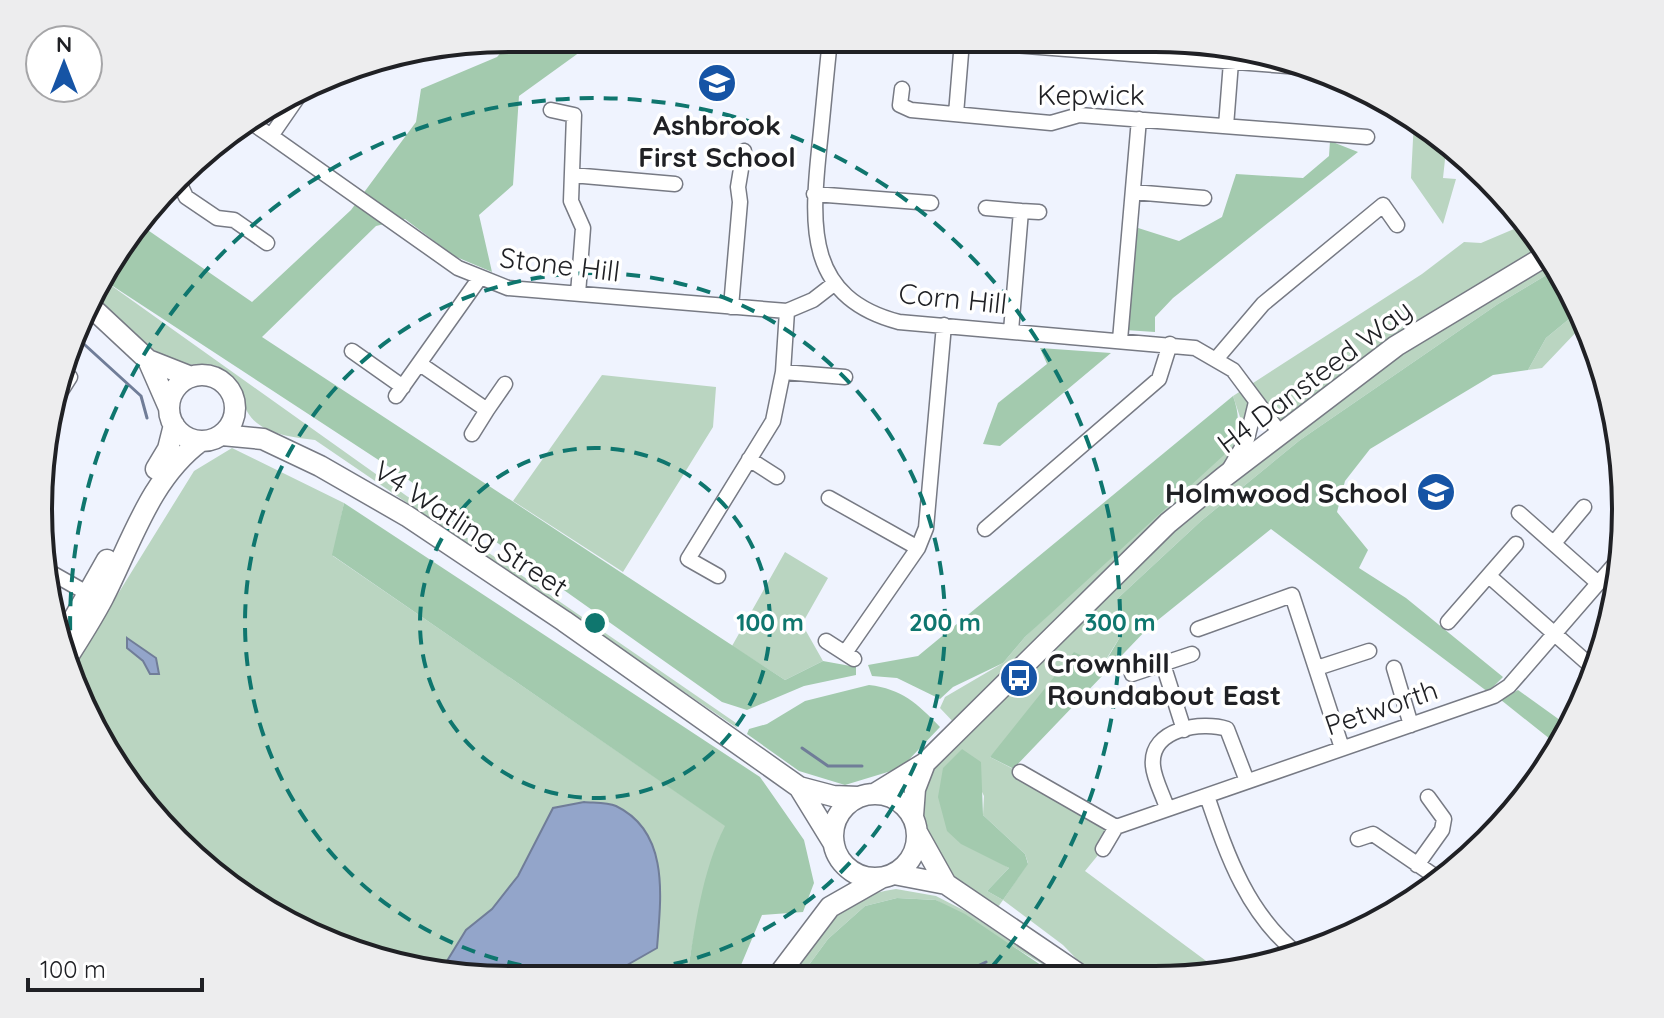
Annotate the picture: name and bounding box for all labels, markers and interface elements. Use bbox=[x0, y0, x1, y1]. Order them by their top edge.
north arrow bbox=[24, 24, 104, 104]
text: N bbox=[56, 30, 72, 58]
school or university icon: Ashbrook First School bbox=[696, 62, 738, 104]
street label: Kepwick bbox=[1037, 77, 1145, 112]
place label: Ashbrook First School bbox=[638, 107, 796, 174]
street label: Stone Hill bbox=[498, 239, 622, 289]
street label: Corn Hill bbox=[897, 275, 1009, 321]
street label: H4 Dansteed Way bbox=[1210, 292, 1418, 460]
street label: V4 Watling Street bbox=[367, 452, 575, 604]
school or university icon: Holmwood School bbox=[1415, 471, 1457, 513]
place label: Holmwood School bbox=[1165, 475, 1408, 510]
text: 100 m bbox=[736, 607, 804, 637]
text: 200 m bbox=[909, 607, 981, 637]
text: 300 m bbox=[1084, 607, 1156, 637]
centre of rings bbox=[581, 609, 609, 637]
place label: Crownhill Roundabout East bbox=[1047, 645, 1281, 712]
bus stop icon: Crownhill Roundabout East bbox=[998, 657, 1040, 699]
street label: Petworth bbox=[1320, 671, 1442, 743]
scale bar bbox=[28, 942, 202, 992]
text: 100 m bbox=[40, 954, 106, 984]

